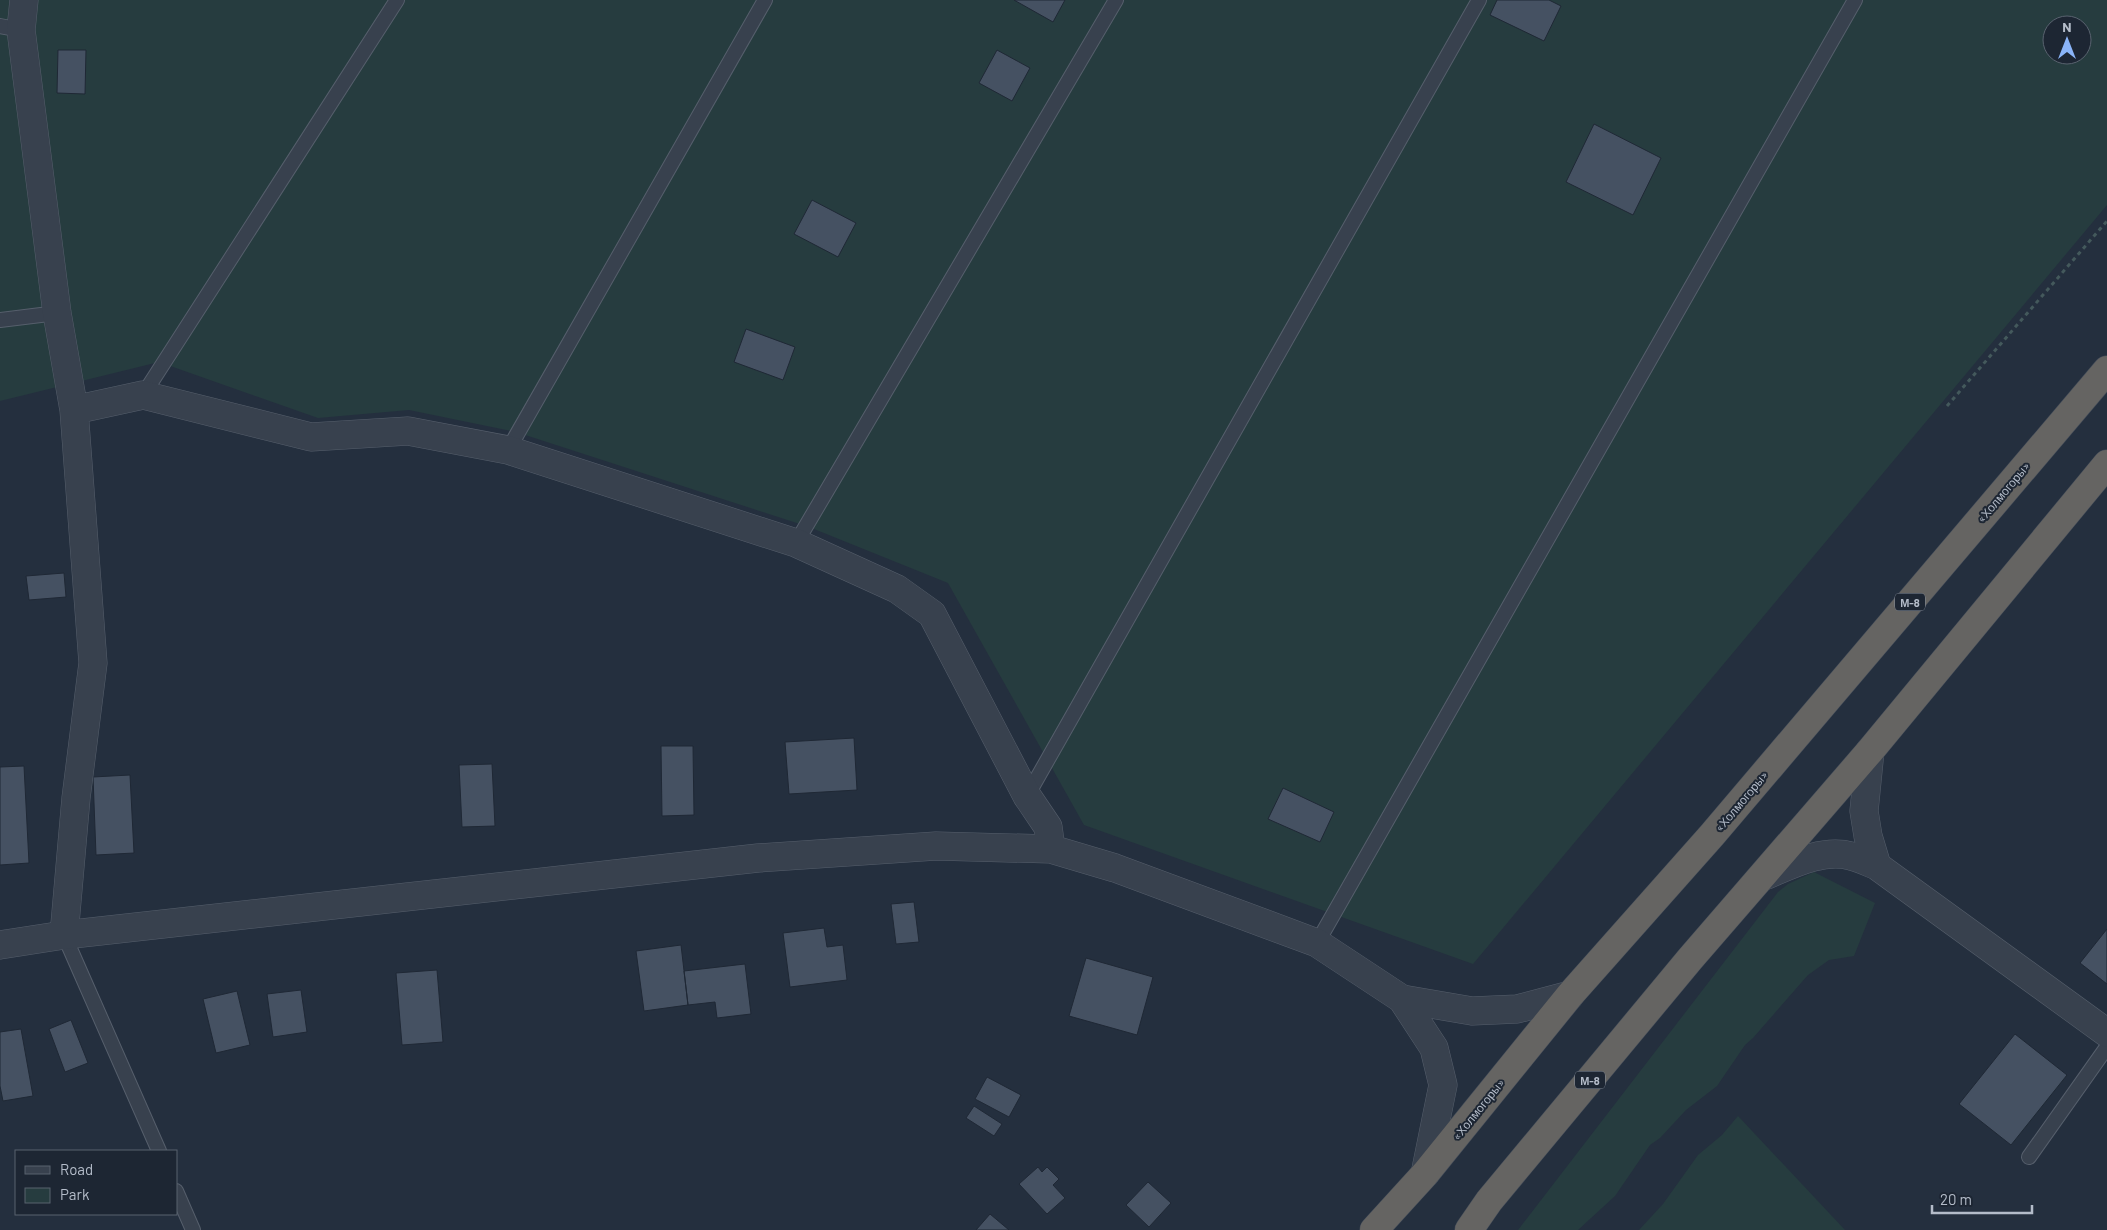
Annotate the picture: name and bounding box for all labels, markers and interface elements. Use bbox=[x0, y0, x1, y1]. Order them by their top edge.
north arrow bbox=[2042, 15, 2092, 65]
text: N bbox=[2062, 18, 2072, 35]
street label: «Холмогоры» bbox=[1973, 459, 2033, 526]
road number: М-8 bbox=[1895, 594, 1925, 610]
street label: «Холмогоры» bbox=[1711, 768, 1771, 835]
road number: М-8 bbox=[1575, 1072, 1605, 1088]
street label: «Холмогоры» bbox=[1449, 1075, 1508, 1143]
legend bbox=[15, 1150, 178, 1215]
text: Road bbox=[60, 1160, 93, 1178]
scale bar bbox=[1932, 1182, 2032, 1214]
text: Park bbox=[60, 1185, 90, 1203]
text: 20 m bbox=[1940, 1190, 1972, 1208]

